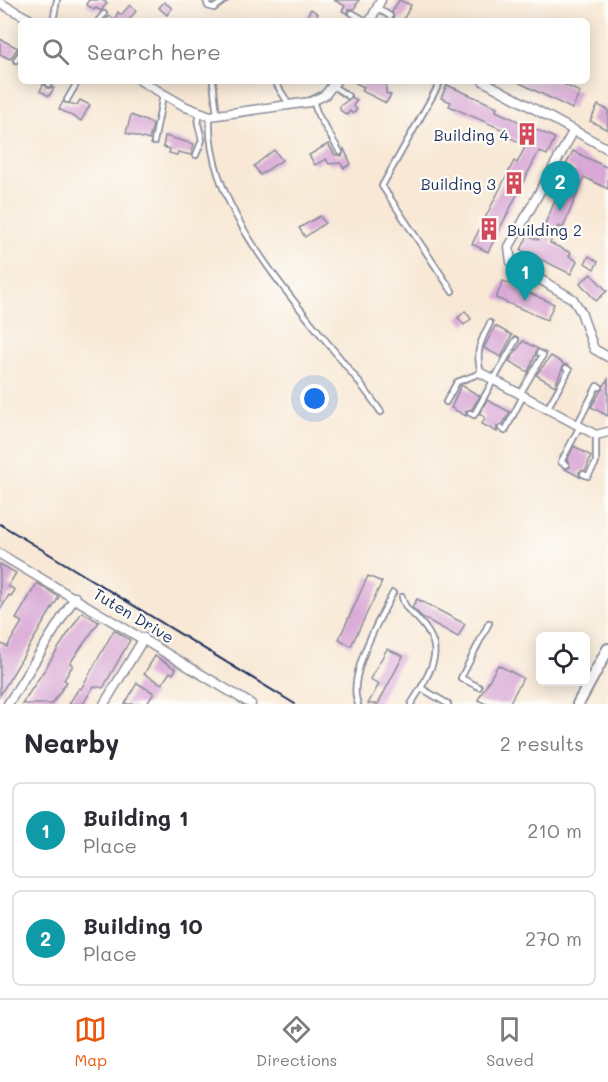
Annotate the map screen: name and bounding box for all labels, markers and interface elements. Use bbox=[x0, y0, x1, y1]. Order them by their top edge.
search box bbox=[18, 18, 590, 84]
icon: search bbox=[39, 35, 72, 68]
text: Search here bbox=[87, 37, 221, 66]
building icon: Building 4 bbox=[514, 121, 540, 147]
place label: Building 4 bbox=[434, 124, 510, 145]
pin: 2 bbox=[540, 162, 580, 211]
building icon: Building 3 bbox=[501, 170, 527, 196]
place label: Building 3 bbox=[421, 173, 496, 194]
building icon: Building 2 bbox=[476, 216, 502, 242]
place label: Building 2 bbox=[507, 219, 582, 240]
pin: 1 bbox=[506, 252, 544, 301]
your location bbox=[300, 384, 329, 413]
street label: Tuten Drive bbox=[90, 583, 178, 647]
map controls bbox=[536, 632, 590, 686]
button: locate bbox=[536, 632, 590, 686]
text: Nearby bbox=[24, 726, 119, 760]
text: 2 results bbox=[500, 730, 584, 756]
text: Building 1 bbox=[83, 803, 189, 832]
text: 1 bbox=[41, 817, 50, 843]
text: 210 m bbox=[527, 817, 582, 843]
text: Place bbox=[83, 832, 137, 858]
text: Building 10 bbox=[83, 911, 203, 940]
text: 2 bbox=[40, 925, 51, 951]
text: 270 m bbox=[525, 925, 582, 951]
text: Place bbox=[83, 940, 137, 966]
tab: Map bbox=[74, 1013, 107, 1070]
tab: Directions bbox=[256, 1013, 337, 1070]
tab: Saved bbox=[486, 1013, 534, 1070]

